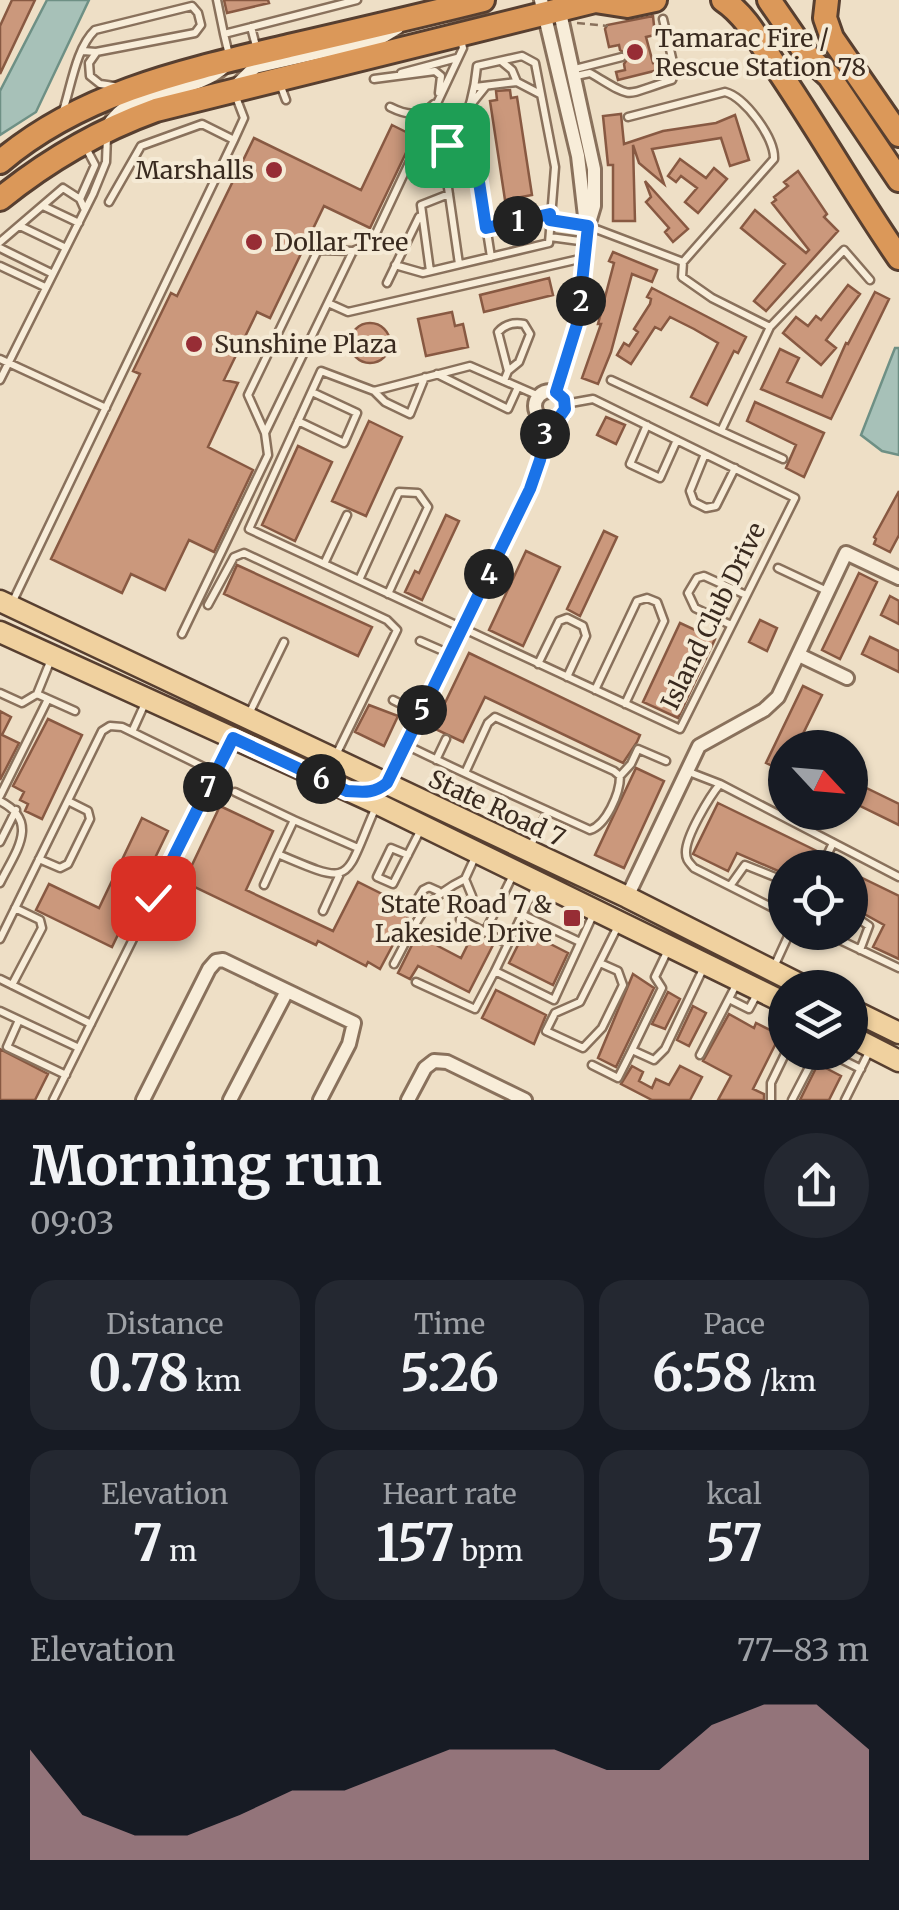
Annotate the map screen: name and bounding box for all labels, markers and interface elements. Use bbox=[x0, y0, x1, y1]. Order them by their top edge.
place label: Tamarac Fire / Rescue Station 78 bbox=[655, 22, 866, 83]
marker: Tamarac Fire / Rescue Station 78 bbox=[624, 41, 646, 63]
pin bbox=[405, 103, 490, 188]
icon: arrive bbox=[420, 118, 475, 173]
place label: Marshalls bbox=[135, 154, 254, 186]
marker: Marshalls bbox=[263, 159, 285, 181]
pin: 1 bbox=[493, 196, 543, 246]
text: 1 bbox=[512, 203, 524, 239]
place label: Dollar Tree bbox=[274, 226, 408, 258]
marker: Dollar Tree bbox=[243, 231, 265, 253]
pin: 2 bbox=[556, 276, 606, 326]
text: 2 bbox=[573, 283, 589, 319]
place label: Sunshine Plaza bbox=[214, 328, 397, 360]
marker: Sunshine Plaza bbox=[183, 333, 205, 355]
pin: 3 bbox=[520, 409, 570, 459]
text: 3 bbox=[537, 416, 553, 452]
street label: Island Club Drive bbox=[654, 517, 772, 715]
pin: 4 bbox=[464, 549, 514, 599]
text: 4 bbox=[480, 556, 498, 592]
pin: 5 bbox=[397, 685, 447, 735]
text: 5 bbox=[414, 692, 430, 728]
north arrow bbox=[768, 730, 868, 830]
map controls bbox=[768, 730, 868, 1070]
pin: 6 bbox=[296, 754, 346, 804]
text: 6 bbox=[312, 761, 330, 797]
pin: 7 bbox=[183, 762, 233, 812]
street label: State Road 7 bbox=[424, 762, 570, 854]
text: 7 bbox=[200, 769, 216, 805]
button: locate bbox=[768, 850, 868, 950]
pin bbox=[111, 856, 196, 941]
icon: check bbox=[126, 871, 181, 926]
place label: State Road 7 & Lakeside Drive bbox=[375, 888, 552, 949]
marker: State Road 7 & Lakeside Drive bbox=[561, 907, 583, 929]
button: layers bbox=[768, 970, 868, 1070]
text: Morning run bbox=[30, 1131, 382, 1200]
button: share bbox=[764, 1133, 869, 1238]
text: 09:03 bbox=[30, 1203, 114, 1243]
text: Distance bbox=[106, 1306, 223, 1342]
text: Time bbox=[414, 1306, 485, 1342]
text: Pace bbox=[704, 1306, 765, 1342]
text: 0.78 bbox=[88, 1342, 189, 1405]
text: 5:26 bbox=[400, 1342, 499, 1405]
text: 6:58 bbox=[652, 1342, 753, 1405]
text: km bbox=[189, 1363, 241, 1399]
text: /km bbox=[753, 1363, 816, 1399]
text: Elevation bbox=[101, 1476, 228, 1512]
text: Heart rate bbox=[383, 1476, 516, 1512]
text: kcal bbox=[707, 1476, 762, 1512]
text: 7 bbox=[133, 1512, 163, 1575]
text: 157 bbox=[376, 1512, 455, 1575]
text: 57 bbox=[706, 1512, 763, 1575]
text: m bbox=[163, 1533, 197, 1569]
text: bpm bbox=[455, 1533, 523, 1569]
text: Elevation bbox=[30, 1630, 175, 1670]
text: 77–83 m bbox=[737, 1630, 869, 1670]

